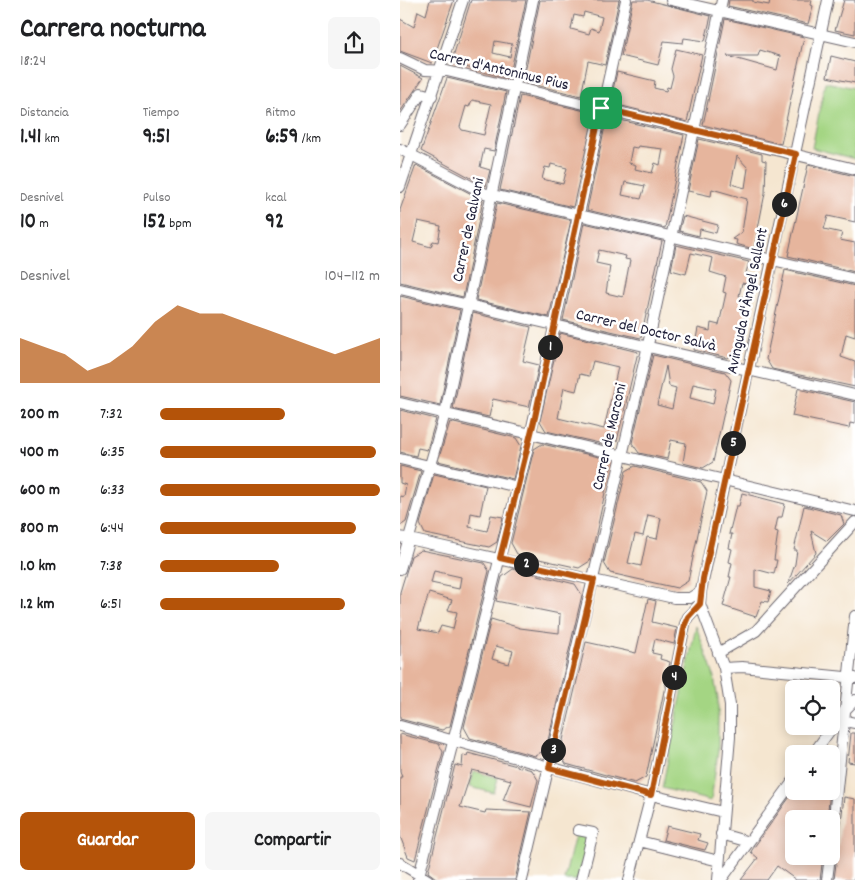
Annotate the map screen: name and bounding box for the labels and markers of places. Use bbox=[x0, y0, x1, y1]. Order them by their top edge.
pin bbox=[580, 87, 622, 129]
pin: 6 bbox=[772, 192, 796, 216]
pin: 1 bbox=[538, 334, 562, 360]
pin: 5 bbox=[720, 430, 746, 456]
pin: 2 bbox=[514, 552, 538, 576]
pin: 4 bbox=[662, 664, 686, 690]
pin: 3 bbox=[540, 738, 566, 762]

